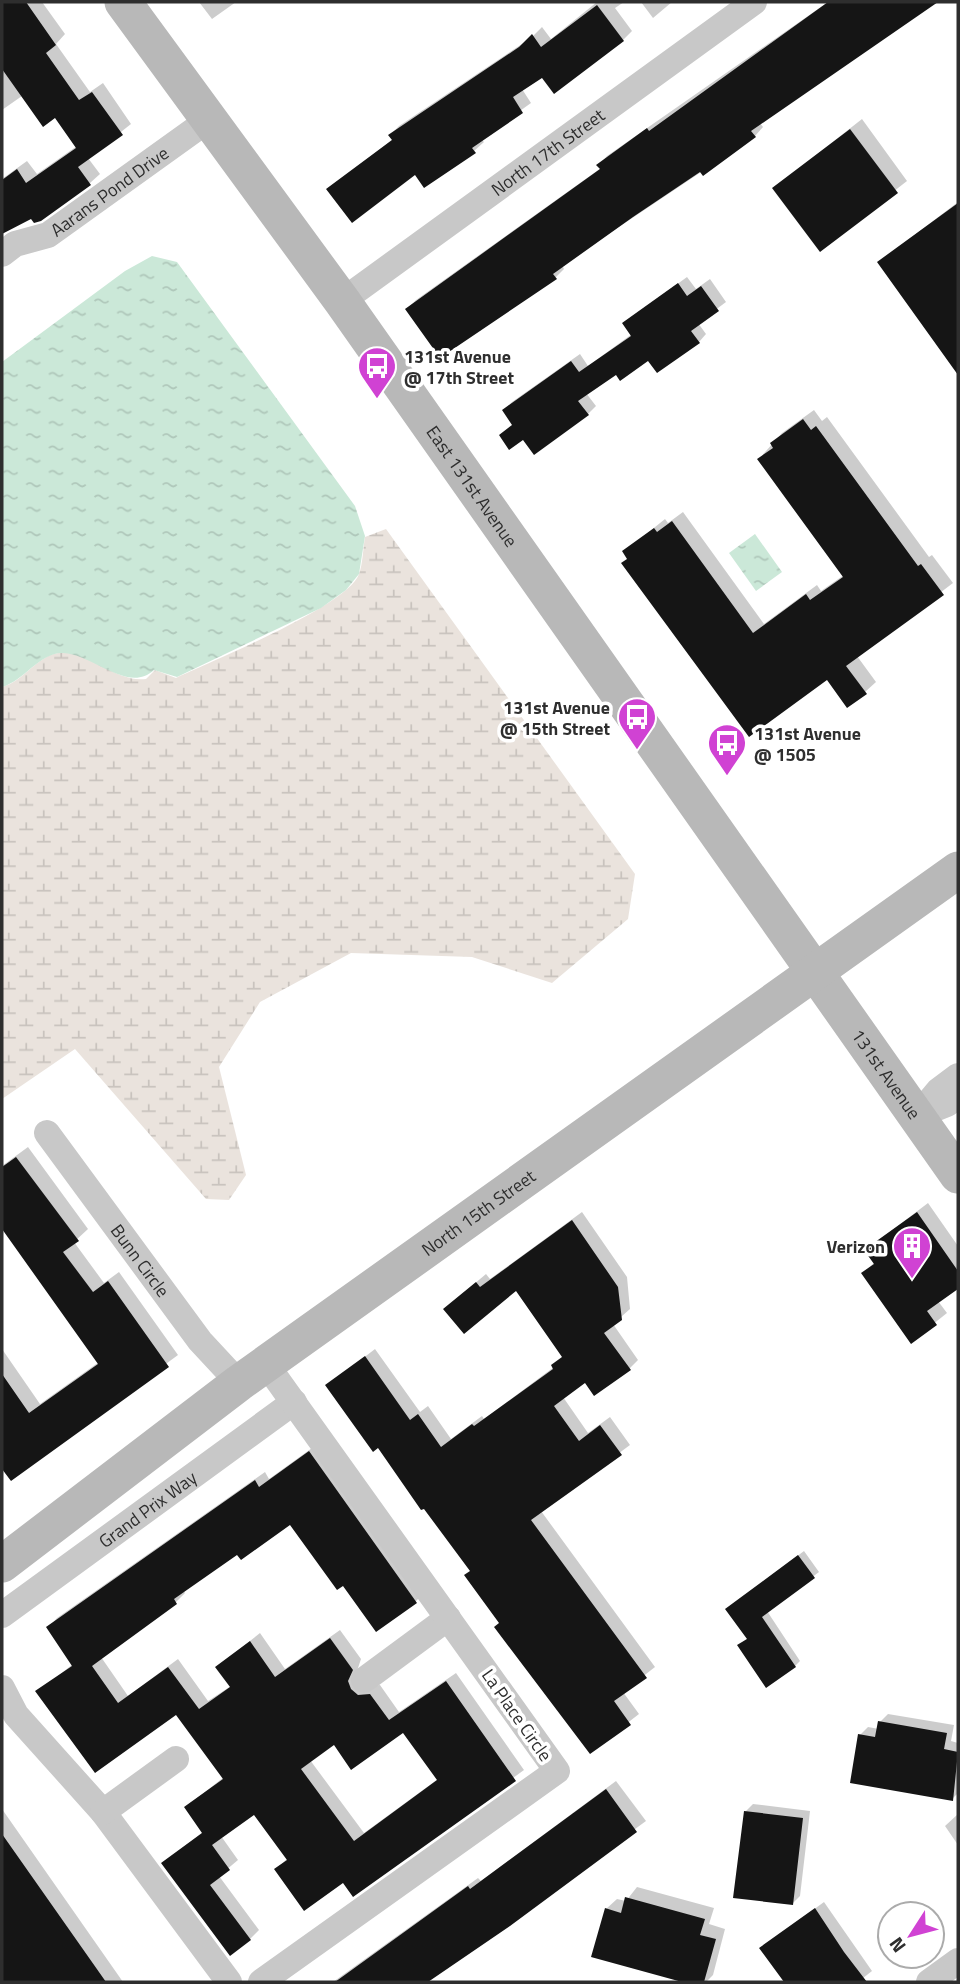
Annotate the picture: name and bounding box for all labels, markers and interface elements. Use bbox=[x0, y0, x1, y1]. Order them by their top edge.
street label: North 17th Street bbox=[485, 101, 610, 202]
street label: Aarans Pond Drive bbox=[45, 139, 174, 243]
place label: 131st Avenue @ 17th Street bbox=[404, 343, 514, 391]
bus stop icon: 131st Avenue @ 17th Street bbox=[356, 345, 398, 400]
street label: East 131st Avenue bbox=[420, 420, 525, 552]
place label: 131st Avenue @ 15th Street bbox=[500, 694, 610, 742]
bus stop icon: 131st Avenue @ 15th Street bbox=[616, 696, 658, 751]
place label: 131st Avenue @ 1505 bbox=[754, 720, 861, 768]
bus stop icon: 131st Avenue @ 1505 bbox=[706, 722, 748, 777]
street label: 131st Avenue bbox=[845, 1023, 928, 1125]
street label: North 15th Street bbox=[416, 1162, 541, 1262]
street label: Bunn Circle bbox=[105, 1218, 177, 1302]
building icon: Verizon bbox=[891, 1225, 933, 1280]
place label: Verizon bbox=[826, 1233, 885, 1260]
street label: Grand Prix Way bbox=[93, 1464, 202, 1554]
street label: La Place Circle bbox=[475, 1663, 559, 1767]
north arrow bbox=[876, 1900, 946, 1970]
text: N bbox=[881, 1931, 912, 1959]

